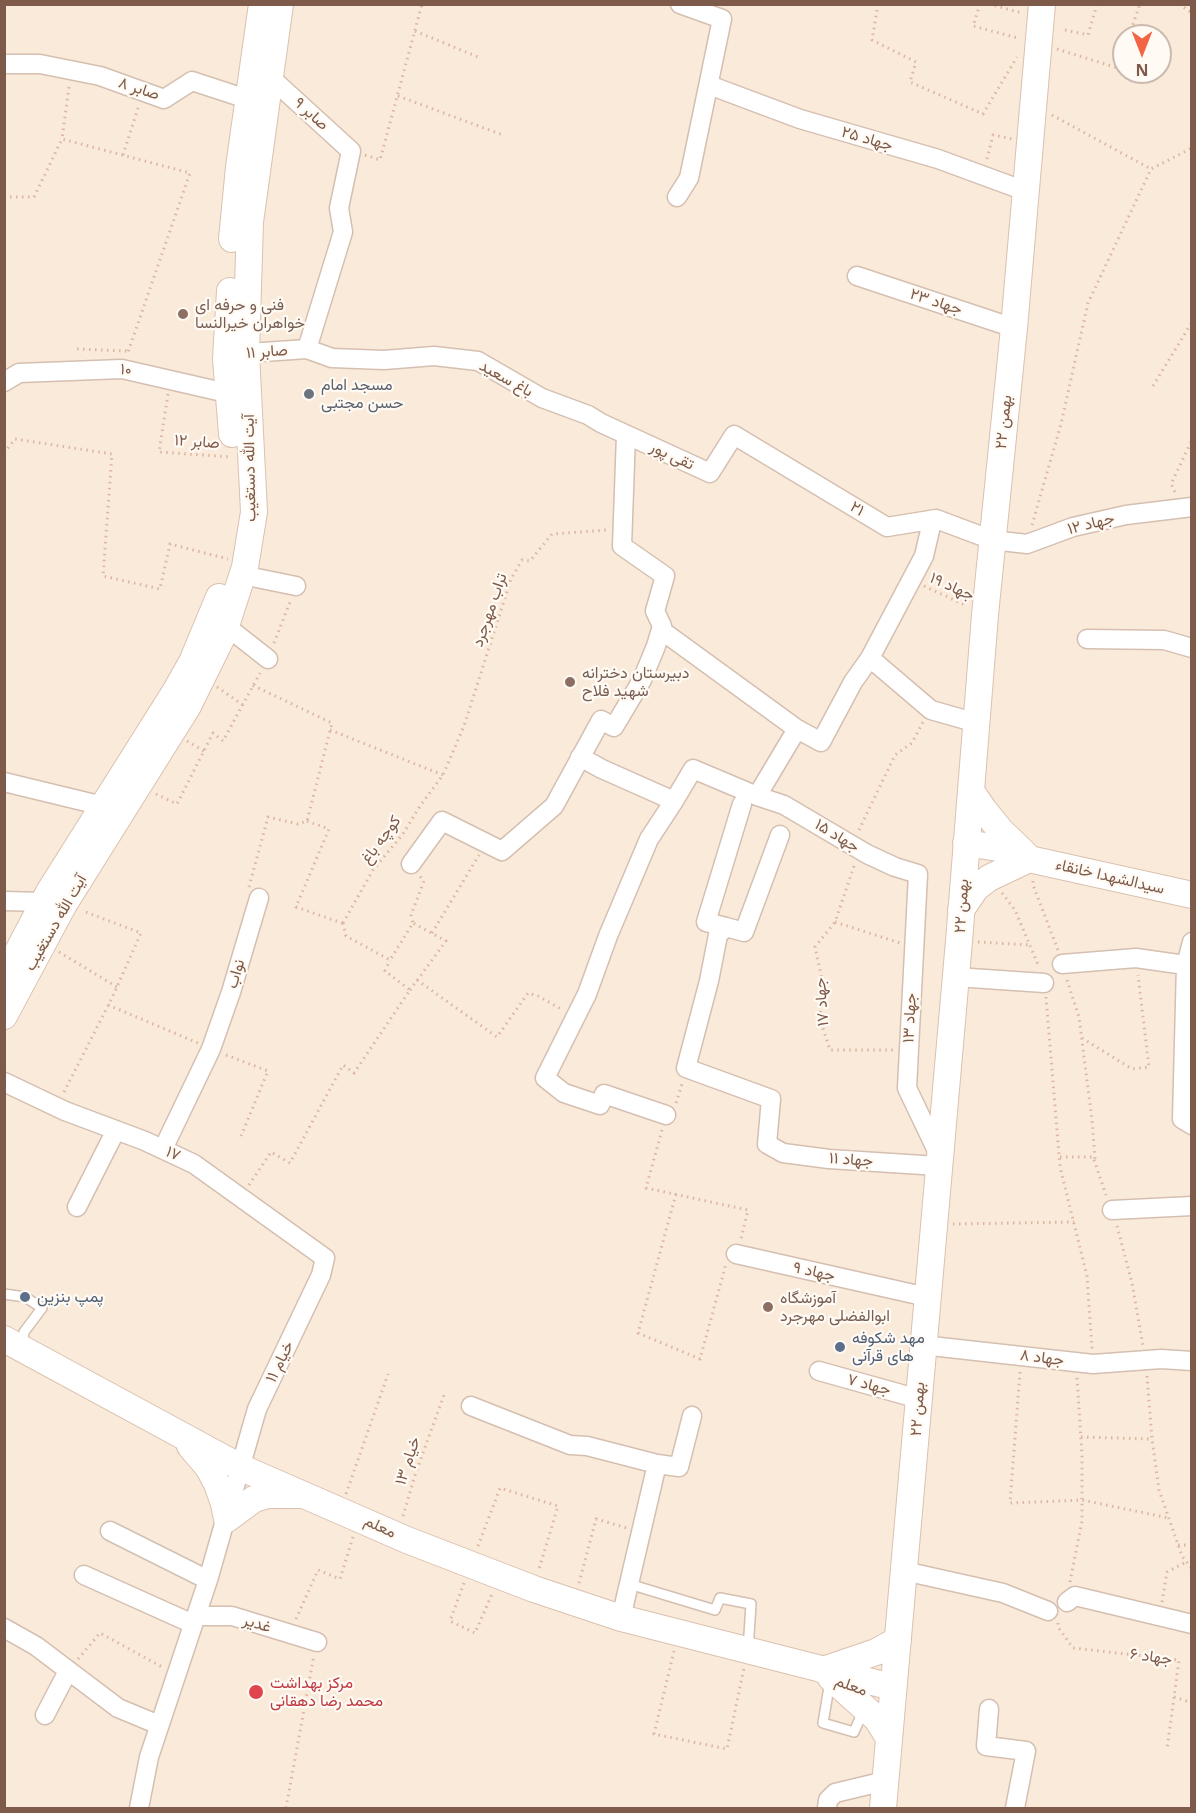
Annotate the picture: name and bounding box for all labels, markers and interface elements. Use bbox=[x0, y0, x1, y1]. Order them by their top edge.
north arrow bbox=[1112, 24, 1172, 84]
text: N bbox=[1136, 59, 1149, 81]
street label: صابر ۸ bbox=[116, 73, 162, 105]
street label: صابر ۹ bbox=[290, 93, 332, 135]
street label: جهاد ۲۵ bbox=[839, 123, 895, 155]
street label: جهاد ۲۳ bbox=[908, 285, 964, 319]
place label: فنی و حرفه ای خواهران خیرالنسا bbox=[195, 295, 305, 333]
marker: فنی و حرفه ای خواهران خیرالنسا bbox=[176, 307, 190, 321]
street label: صابر ۱۱ bbox=[245, 341, 289, 363]
street label: باغ سعید bbox=[476, 356, 536, 402]
street label: ۱۰ bbox=[119, 360, 133, 380]
place label: مسجد امام حسن مجتبی bbox=[321, 375, 404, 413]
marker: مسجد امام حسن مجتبی bbox=[302, 387, 316, 401]
street label: ۲۲ بهمن bbox=[992, 394, 1016, 450]
street label: آیت الله دستغیب bbox=[239, 414, 261, 522]
street label: صابر ۱۲ bbox=[174, 431, 220, 453]
street label: تقی پور bbox=[647, 438, 697, 474]
street label: ۲۱ bbox=[846, 497, 868, 521]
street label: جهاد ۱۲ bbox=[1066, 509, 1116, 539]
street label: جهاد ۱۹ bbox=[927, 569, 977, 605]
street label: تراب مهرجرد bbox=[468, 571, 512, 649]
place label: دبیرستان دخترانه شهید فلاح bbox=[582, 663, 689, 701]
marker: دبیرستان دخترانه شهید فلاح bbox=[563, 675, 577, 689]
street label: کوچه باغ bbox=[357, 812, 405, 868]
street label: جهاد ۱۵ bbox=[811, 815, 863, 857]
street label: سیدالشهدا خانقاء bbox=[1054, 855, 1166, 899]
street label: آیت الله دستغیب bbox=[21, 871, 91, 975]
street label: ۲۲ بهمن bbox=[951, 878, 973, 934]
street label: نواب bbox=[223, 957, 249, 991]
street label: جهاد ۱۷ bbox=[811, 977, 833, 1027]
street label: جهاد ۱۳ bbox=[899, 993, 921, 1043]
street label: ۱۷ bbox=[163, 1142, 183, 1166]
street label: جهاد ۱۱ bbox=[828, 1149, 874, 1171]
street label: جهاد ۹ bbox=[791, 1258, 837, 1286]
place label: پمپ بنزین bbox=[37, 1287, 104, 1307]
place label: آموزشگاه ابوالفضلی مهرجرد bbox=[780, 1288, 890, 1326]
marker: پمپ بنزین bbox=[18, 1290, 32, 1304]
marker: آموزشگاه ابوالفضلی مهرجرد bbox=[761, 1300, 775, 1314]
place label: مهد شکوفه های قرآنی bbox=[852, 1328, 925, 1366]
street label: خیام ۱۱ bbox=[262, 1338, 298, 1386]
marker: مهد شکوفه های قرآنی bbox=[833, 1340, 847, 1354]
street label: جهاد ۸ bbox=[1019, 1346, 1065, 1370]
street label: جهاد ۷ bbox=[845, 1370, 893, 1400]
street label: ۲۲ بهمن bbox=[907, 1381, 929, 1437]
street label: خیام ۱۳ bbox=[391, 1434, 425, 1488]
street label: معلم bbox=[361, 1511, 399, 1543]
street label: غدیر bbox=[241, 1611, 273, 1637]
street label: جهاد ۶ bbox=[1129, 1645, 1173, 1669]
street label: معلم bbox=[832, 1671, 870, 1701]
place label: مرکز بهداشت محمد رضا دهقانی bbox=[270, 1673, 383, 1711]
marker: مرکز بهداشت محمد رضا دهقانی bbox=[247, 1683, 265, 1701]

